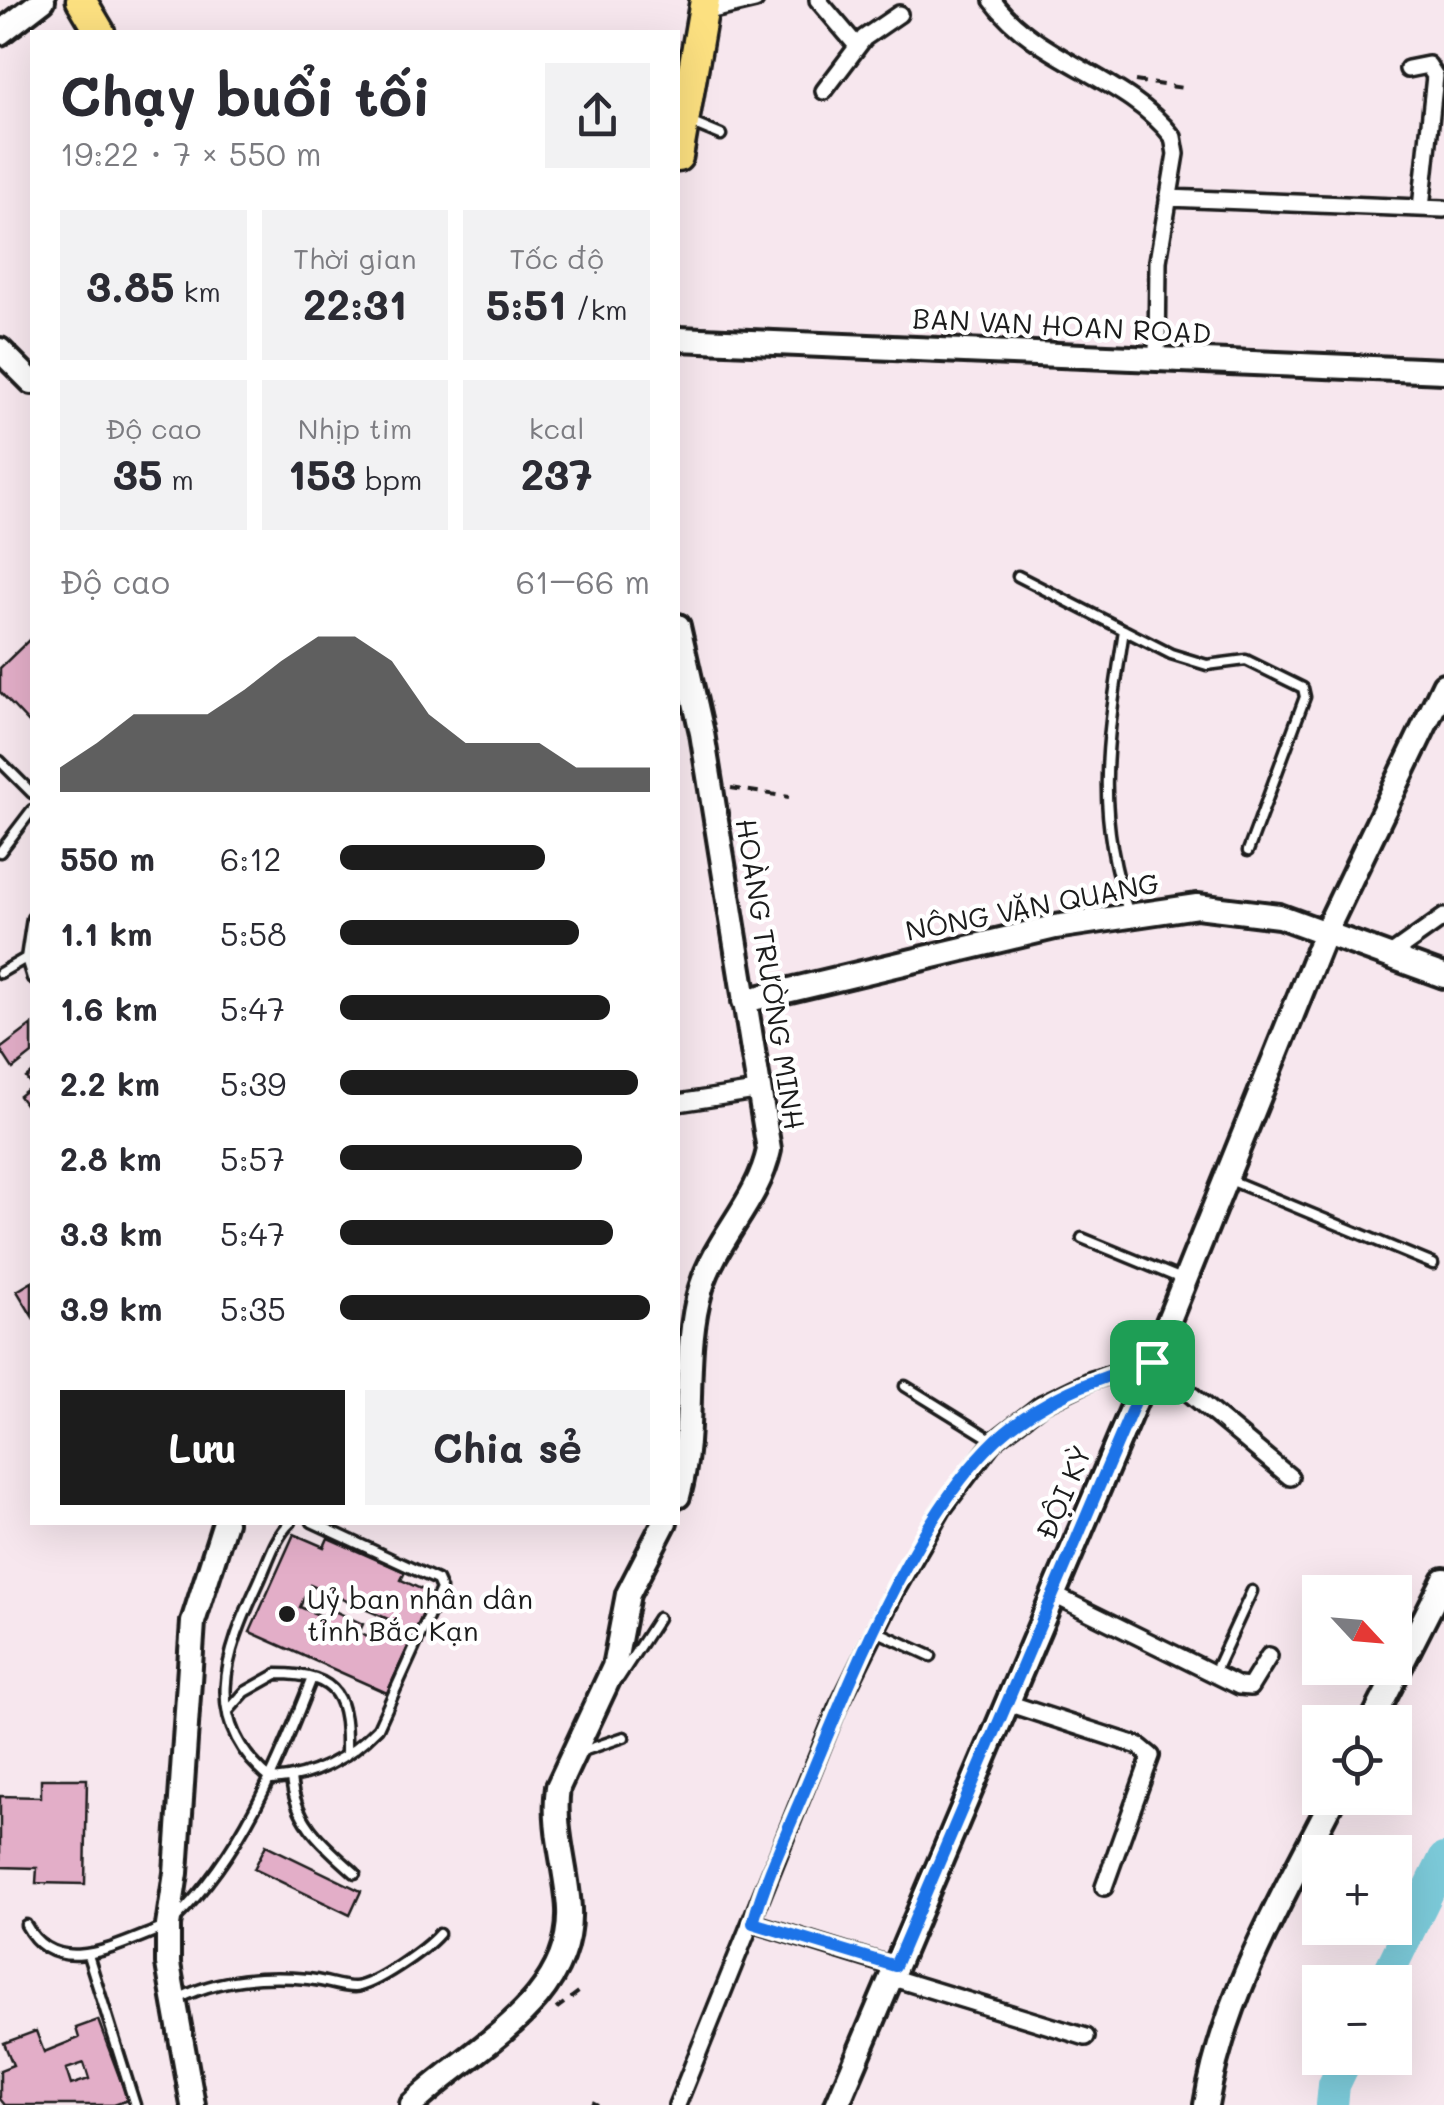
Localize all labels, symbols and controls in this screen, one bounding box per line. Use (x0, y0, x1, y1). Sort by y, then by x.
text: Chạy buổi tối (60, 58, 431, 130)
button: share (545, 63, 650, 168)
text: 19:22 · 7 × 550 m (60, 132, 322, 174)
text: Thời gian (293, 240, 417, 276)
text: Tốc độ (509, 240, 604, 276)
text: 3.85 (86, 258, 175, 313)
text: km (175, 273, 221, 309)
text: 22:31 (303, 276, 407, 331)
text: 5:51 (486, 276, 567, 331)
text: /km (567, 291, 628, 327)
street label: BAN VAN HOAN ROAD (912, 299, 1212, 351)
text: Độ cao (105, 410, 201, 446)
text: Nhịp tim (298, 410, 412, 446)
text: kcal (529, 410, 585, 446)
text: 35 (113, 446, 163, 501)
text: 153 (288, 446, 356, 501)
text: 237 (521, 446, 593, 501)
text: m (163, 461, 194, 497)
text: bpm (356, 461, 422, 497)
text: Độ cao (60, 560, 170, 602)
text: 61–66 m (516, 560, 650, 602)
street label: HOÀNG TRƯỜNG MINH (729, 816, 813, 1132)
text: 550 m (60, 837, 155, 879)
text: 6:12 (220, 837, 281, 879)
street label: NÔNG VĂN QUANG (902, 864, 1162, 948)
text: 1.1 km (60, 912, 152, 954)
text: 5:58 (220, 912, 287, 954)
text: 1.6 km (60, 987, 158, 1029)
text: 5:47 (220, 987, 285, 1029)
text: 2.2 km (60, 1062, 160, 1104)
text: 5:39 (220, 1062, 286, 1104)
text: 2.8 km (60, 1137, 162, 1179)
text: 5:57 (220, 1137, 285, 1179)
text: 3.3 km (60, 1212, 162, 1254)
text: 5:47 (220, 1212, 285, 1254)
text: 3.9 km (60, 1287, 162, 1329)
text: 5:35 (220, 1287, 286, 1329)
pin (1110, 1320, 1195, 1405)
icon: arrive (1125, 1335, 1180, 1390)
button: Lưu (60, 1390, 345, 1505)
button: Chia sẻ (365, 1390, 650, 1505)
street label: ĐỘI KỲ (1027, 1439, 1099, 1545)
north arrow (1302, 1575, 1412, 1685)
map controls (1302, 1575, 1412, 2075)
place label: Uỷ ban nhân dân tỉnh Bắc Kạn (307, 1580, 533, 1648)
marker: Uỷ ban nhân dân tỉnh Bắc Kạn (276, 1603, 298, 1625)
button: locate (1302, 1705, 1412, 1815)
button: + (1302, 1835, 1412, 1945)
button: − (1302, 1965, 1412, 2075)

